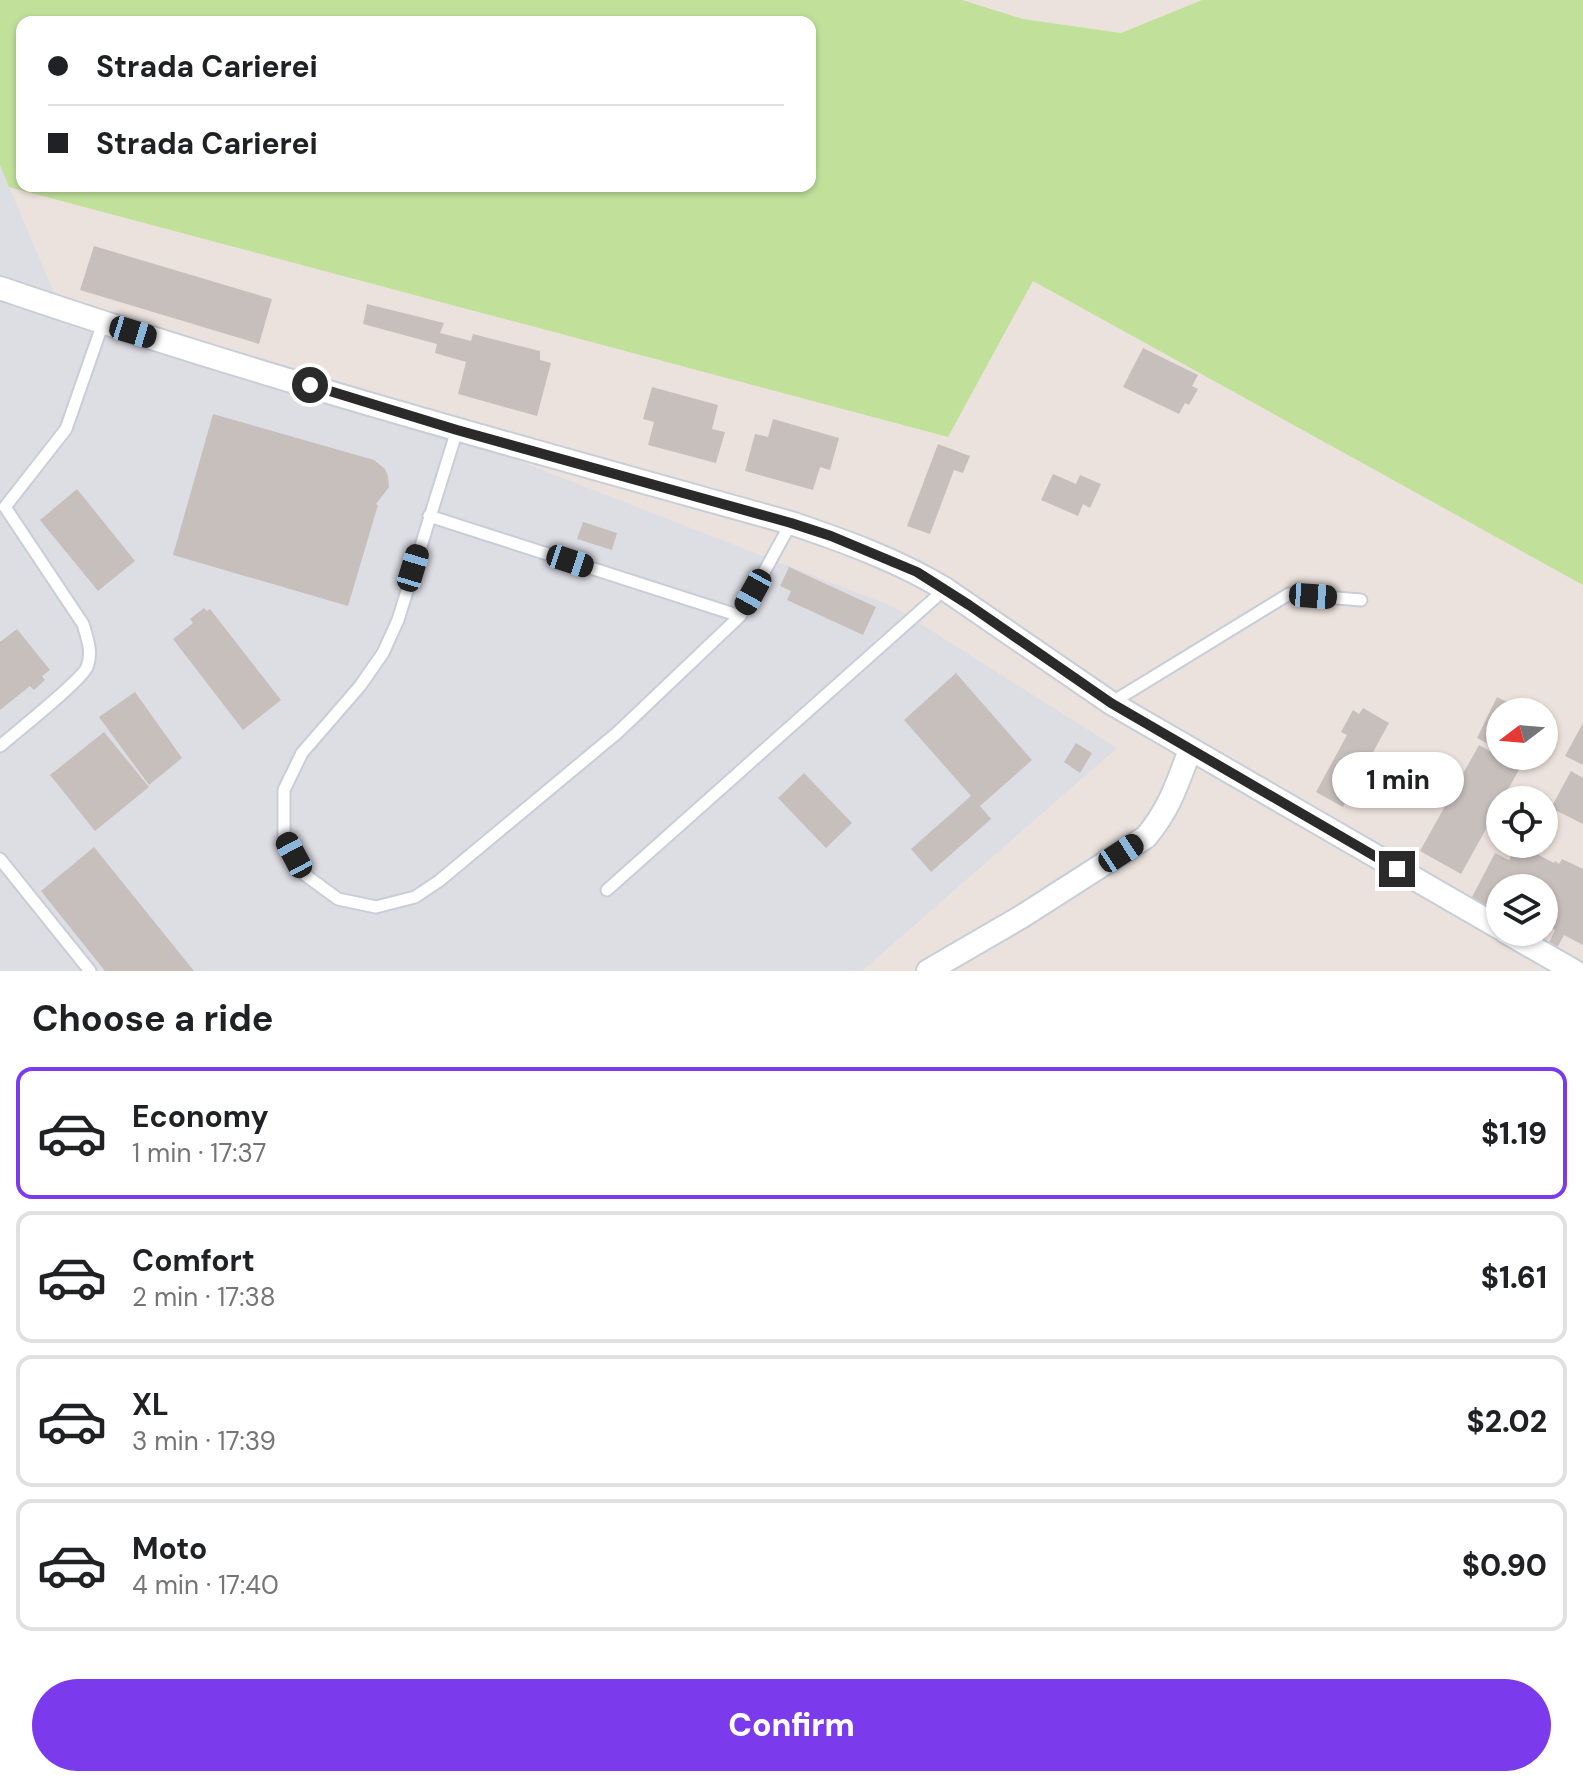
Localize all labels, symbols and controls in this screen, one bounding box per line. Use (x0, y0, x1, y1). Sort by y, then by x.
text: Strada Carierei (96, 47, 318, 86)
text: Strada Carierei (96, 124, 318, 163)
car (107, 314, 159, 350)
route start (292, 367, 328, 403)
car (395, 542, 431, 594)
car (543, 542, 597, 580)
car (731, 565, 775, 619)
car (1288, 582, 1338, 610)
north arrow (1486, 698, 1558, 770)
map controls (1486, 698, 1558, 946)
callout: 1 min (1331, 753, 1463, 809)
text: 1 min (1366, 763, 1430, 797)
button: locate (1486, 786, 1558, 858)
car (272, 828, 316, 882)
car (1094, 830, 1148, 876)
route end (1379, 851, 1415, 887)
button: layers (1486, 874, 1558, 946)
text: Choose a ride (32, 995, 273, 1042)
icon: car (36, 1097, 108, 1169)
text: Economy (132, 1097, 269, 1136)
text: $1.19 (1481, 1114, 1547, 1153)
text: 1 min · 17:37 (132, 1136, 266, 1170)
icon: car (36, 1241, 108, 1313)
text: Comfort (132, 1241, 255, 1280)
text: $1.61 (1481, 1258, 1547, 1297)
text: 2 min · 17:38 (132, 1280, 276, 1314)
icon: car (36, 1385, 108, 1457)
text: XL (132, 1385, 169, 1424)
text: $2.02 (1467, 1402, 1547, 1441)
text: 3 min · 17:39 (132, 1424, 276, 1458)
icon: car (36, 1529, 108, 1601)
text: Moto (132, 1529, 207, 1568)
text: $0.90 (1462, 1546, 1547, 1585)
text: 4 min · 17:40 (132, 1568, 279, 1602)
button: Confirm (32, 1679, 1551, 1771)

